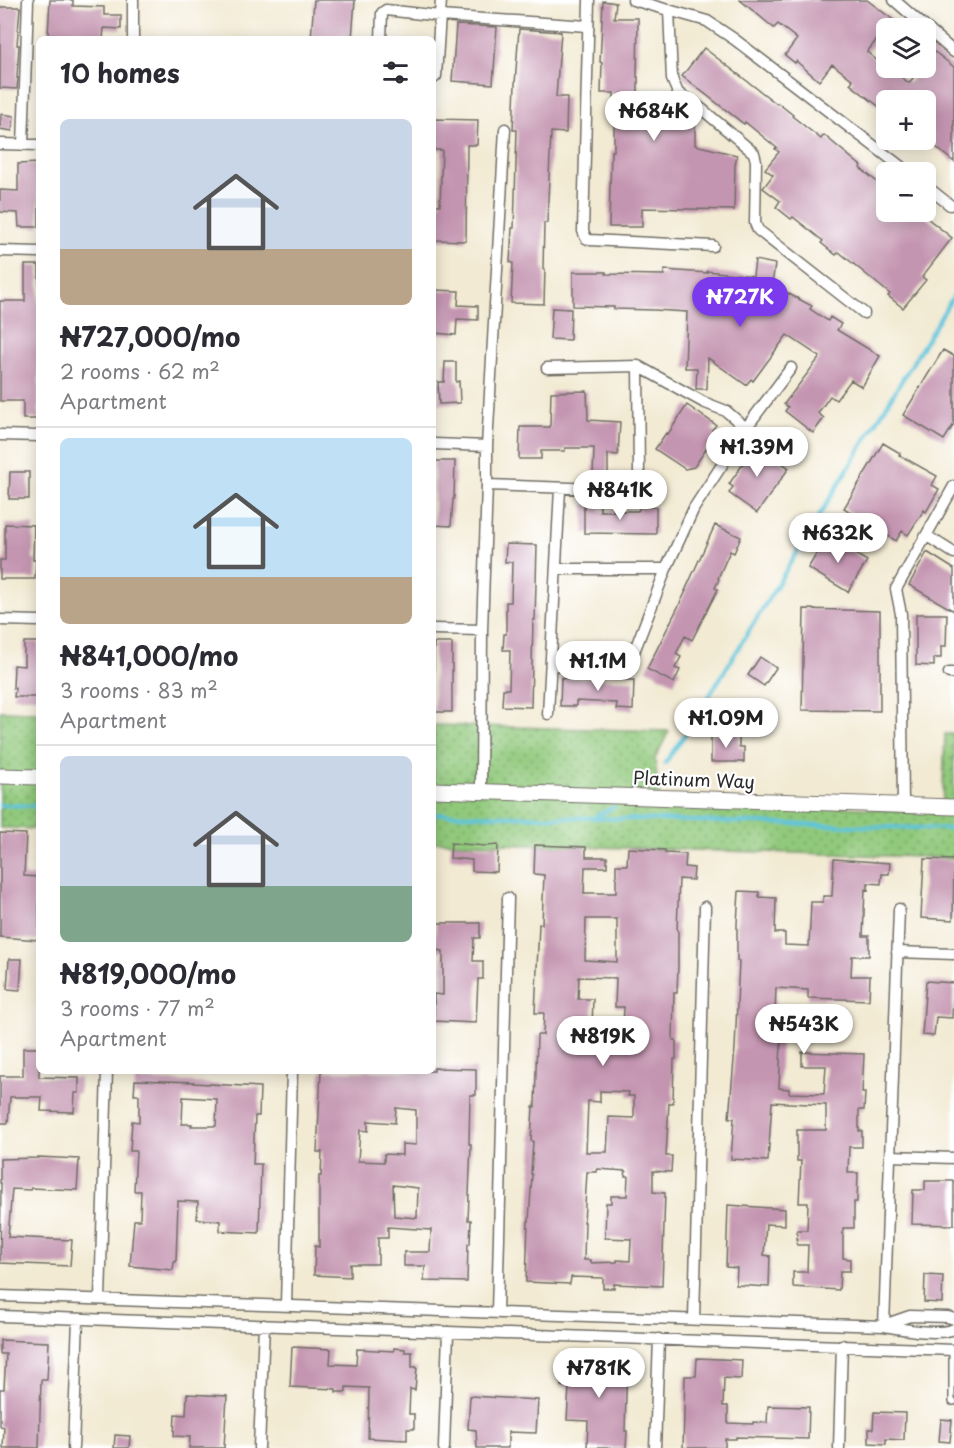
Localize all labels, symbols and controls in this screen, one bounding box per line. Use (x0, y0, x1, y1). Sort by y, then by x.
map controls (876, 18, 936, 222)
button: layers (876, 18, 936, 78)
text: 10 homes (60, 53, 180, 92)
icon: filters (379, 56, 412, 89)
button: + (876, 90, 936, 150)
pin: ₦684K (612, 91, 696, 142)
text: ₦684K (619, 95, 689, 125)
icon: home (182, 158, 290, 266)
button: − (876, 162, 936, 222)
pin: ₦727K (698, 277, 782, 328)
text: ₦727K (706, 281, 774, 311)
text: ₦727,000/mo (60, 317, 240, 356)
text: 2 rooms · 62 m² (60, 356, 220, 386)
text: Apartment (60, 386, 167, 416)
pin: ₦1.39M (708, 427, 806, 478)
text: ₦1.39M (720, 431, 794, 461)
pin: ₦841K (578, 470, 662, 521)
text: ₦841K (587, 474, 653, 504)
icon: home (182, 477, 290, 585)
pin: ₦632K (796, 513, 880, 564)
text: ₦632K (803, 517, 873, 547)
text: ₦841,000/mo (60, 636, 238, 675)
pin: ₦1.1M (556, 641, 640, 692)
text: ₦1.1M (569, 645, 627, 675)
text: 3 rooms · 83 m² (60, 675, 218, 705)
pin: ₦1.09M (677, 698, 775, 749)
text: ₦1.09M (688, 702, 764, 732)
text: Apartment (60, 705, 167, 735)
street label: Platinum Way (633, 763, 755, 795)
icon: home (182, 795, 290, 903)
text: ₦819,000/mo (60, 954, 236, 993)
text: 3 rooms · 77 m² (60, 993, 215, 1023)
pin: ₦543K (762, 1004, 846, 1055)
text: ₦543K (769, 1008, 839, 1038)
pin: ₦819K (561, 1016, 645, 1067)
text: ₦819K (571, 1020, 635, 1050)
text: Apartment (60, 1023, 167, 1053)
pin: ₦781K (557, 1348, 641, 1399)
text: ₦781K (567, 1352, 631, 1382)

